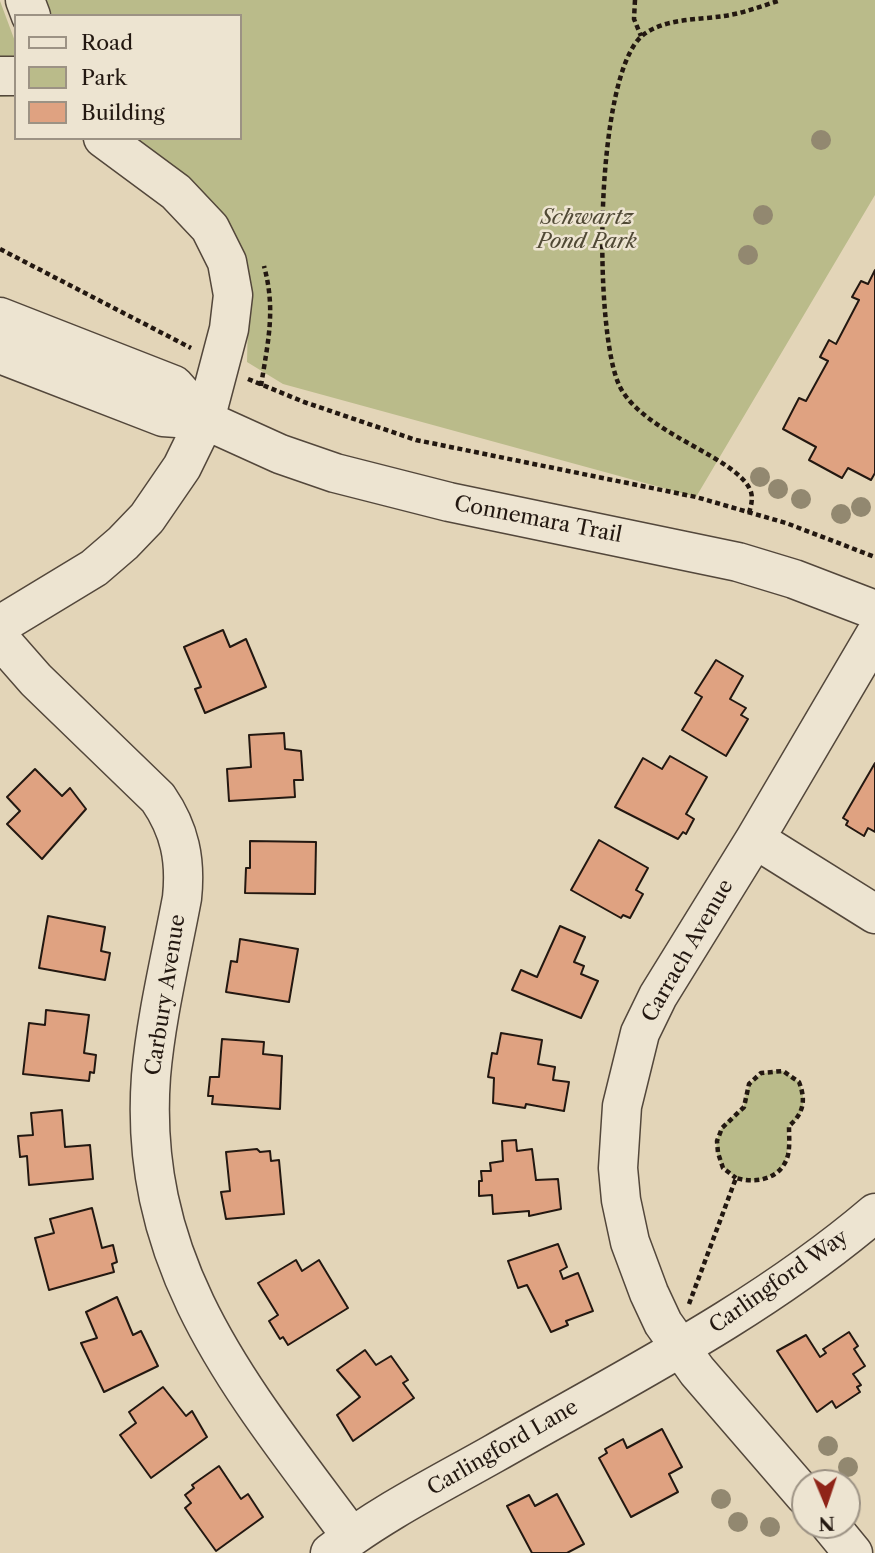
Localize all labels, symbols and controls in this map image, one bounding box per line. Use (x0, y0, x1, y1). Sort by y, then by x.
legend (14, 14, 242, 140)
text: Road (81, 30, 133, 55)
text: Park (81, 65, 127, 90)
text: Building (81, 100, 165, 125)
park label: Schwartz Pond Park (537, 205, 637, 255)
street label: Connemara Trail (452, 491, 624, 549)
street label: Carrach Avenue (637, 875, 739, 1027)
street label: Carbury Avenue (141, 913, 191, 1077)
street label: Carlingford Way (705, 1225, 853, 1339)
street label: Carlingford Lane (423, 1395, 583, 1501)
north arrow (791, 1469, 861, 1539)
text: N (818, 1512, 835, 1535)

